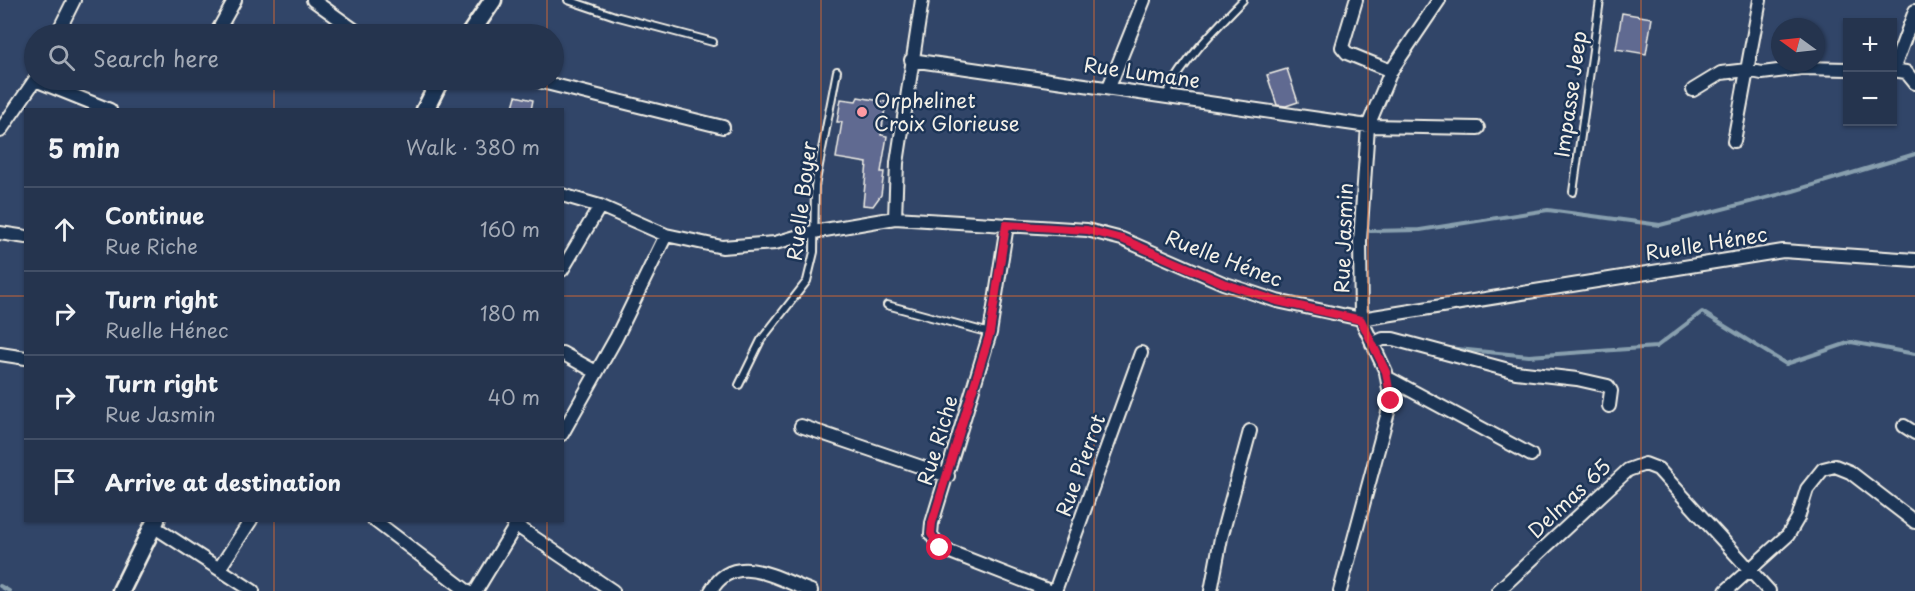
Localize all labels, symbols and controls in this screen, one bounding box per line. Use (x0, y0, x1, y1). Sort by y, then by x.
north arrow (1771, 18, 1825, 72)
map controls (1843, 18, 1897, 126)
button: + (1843, 18, 1897, 72)
search box (24, 24, 564, 90)
street label: Impasse Jeep (1546, 29, 1594, 159)
icon: search (45, 41, 78, 74)
text: Search here (93, 41, 219, 74)
street label: Rue Lumane (1082, 49, 1202, 95)
button: − (1843, 72, 1897, 126)
place label: Orphelinet Croix Glorieuse (874, 85, 1020, 138)
marker: Orphelinet Croix Glorieuse (855, 105, 869, 119)
text: 5 min (48, 128, 120, 167)
text: Walk · 380 m (406, 132, 540, 162)
street label: Ruelle Boyer (779, 139, 823, 263)
street label: Rue Jasmin (1326, 182, 1360, 294)
text: Continue (105, 198, 204, 231)
icon: ahead (48, 213, 81, 246)
text: 160 m (480, 214, 540, 244)
street label: Ruelle Hénec (1643, 219, 1769, 267)
street label: Ruelle Hénec (1161, 222, 1287, 294)
text: Rue Riche (105, 231, 198, 261)
text: Turn right (105, 282, 218, 315)
icon: right (48, 297, 81, 330)
text: 180 m (480, 298, 540, 328)
text: Ruelle Hénec (105, 315, 229, 345)
text: Turn right (105, 366, 218, 399)
icon: right (48, 381, 81, 414)
text: 40 m (488, 382, 540, 412)
route end (1377, 387, 1403, 413)
street label: Rue Riche (909, 391, 965, 489)
text: Rue Jasmin (105, 399, 216, 429)
street label: Rue Pierrot (1048, 410, 1112, 520)
street label: Delmas 65 (1521, 451, 1617, 545)
icon: arrive (48, 465, 81, 498)
text: Arrive at destination (105, 465, 341, 498)
route start (926, 534, 952, 560)

